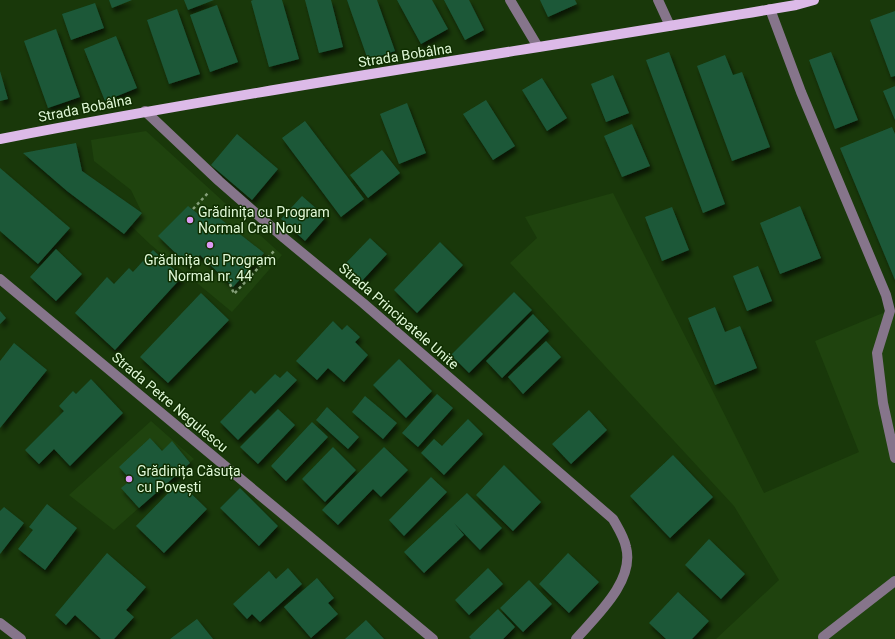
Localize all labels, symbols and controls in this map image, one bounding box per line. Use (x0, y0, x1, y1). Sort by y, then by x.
street label: Strada Bobâlna (357, 40, 453, 70)
street label: Strada Bobâlna (37, 91, 133, 125)
place label: Grădinița cu Program Normal Crai Nou (198, 204, 330, 236)
marker: Grădinița cu Program Normal Crai Nou (185, 215, 195, 225)
marker: Grădinița cu Program Normal nr. 44 (205, 240, 215, 250)
place label: Grădinița cu Program Normal nr. 44 (144, 252, 276, 284)
street label: Strada Principatele Unite (336, 260, 462, 372)
street label: Strada Petre Negulescu (109, 349, 231, 455)
place label: Grădinița Căsuța cu Povești (137, 463, 241, 496)
marker: Grădinița Căsuța cu Povești (124, 474, 134, 484)

